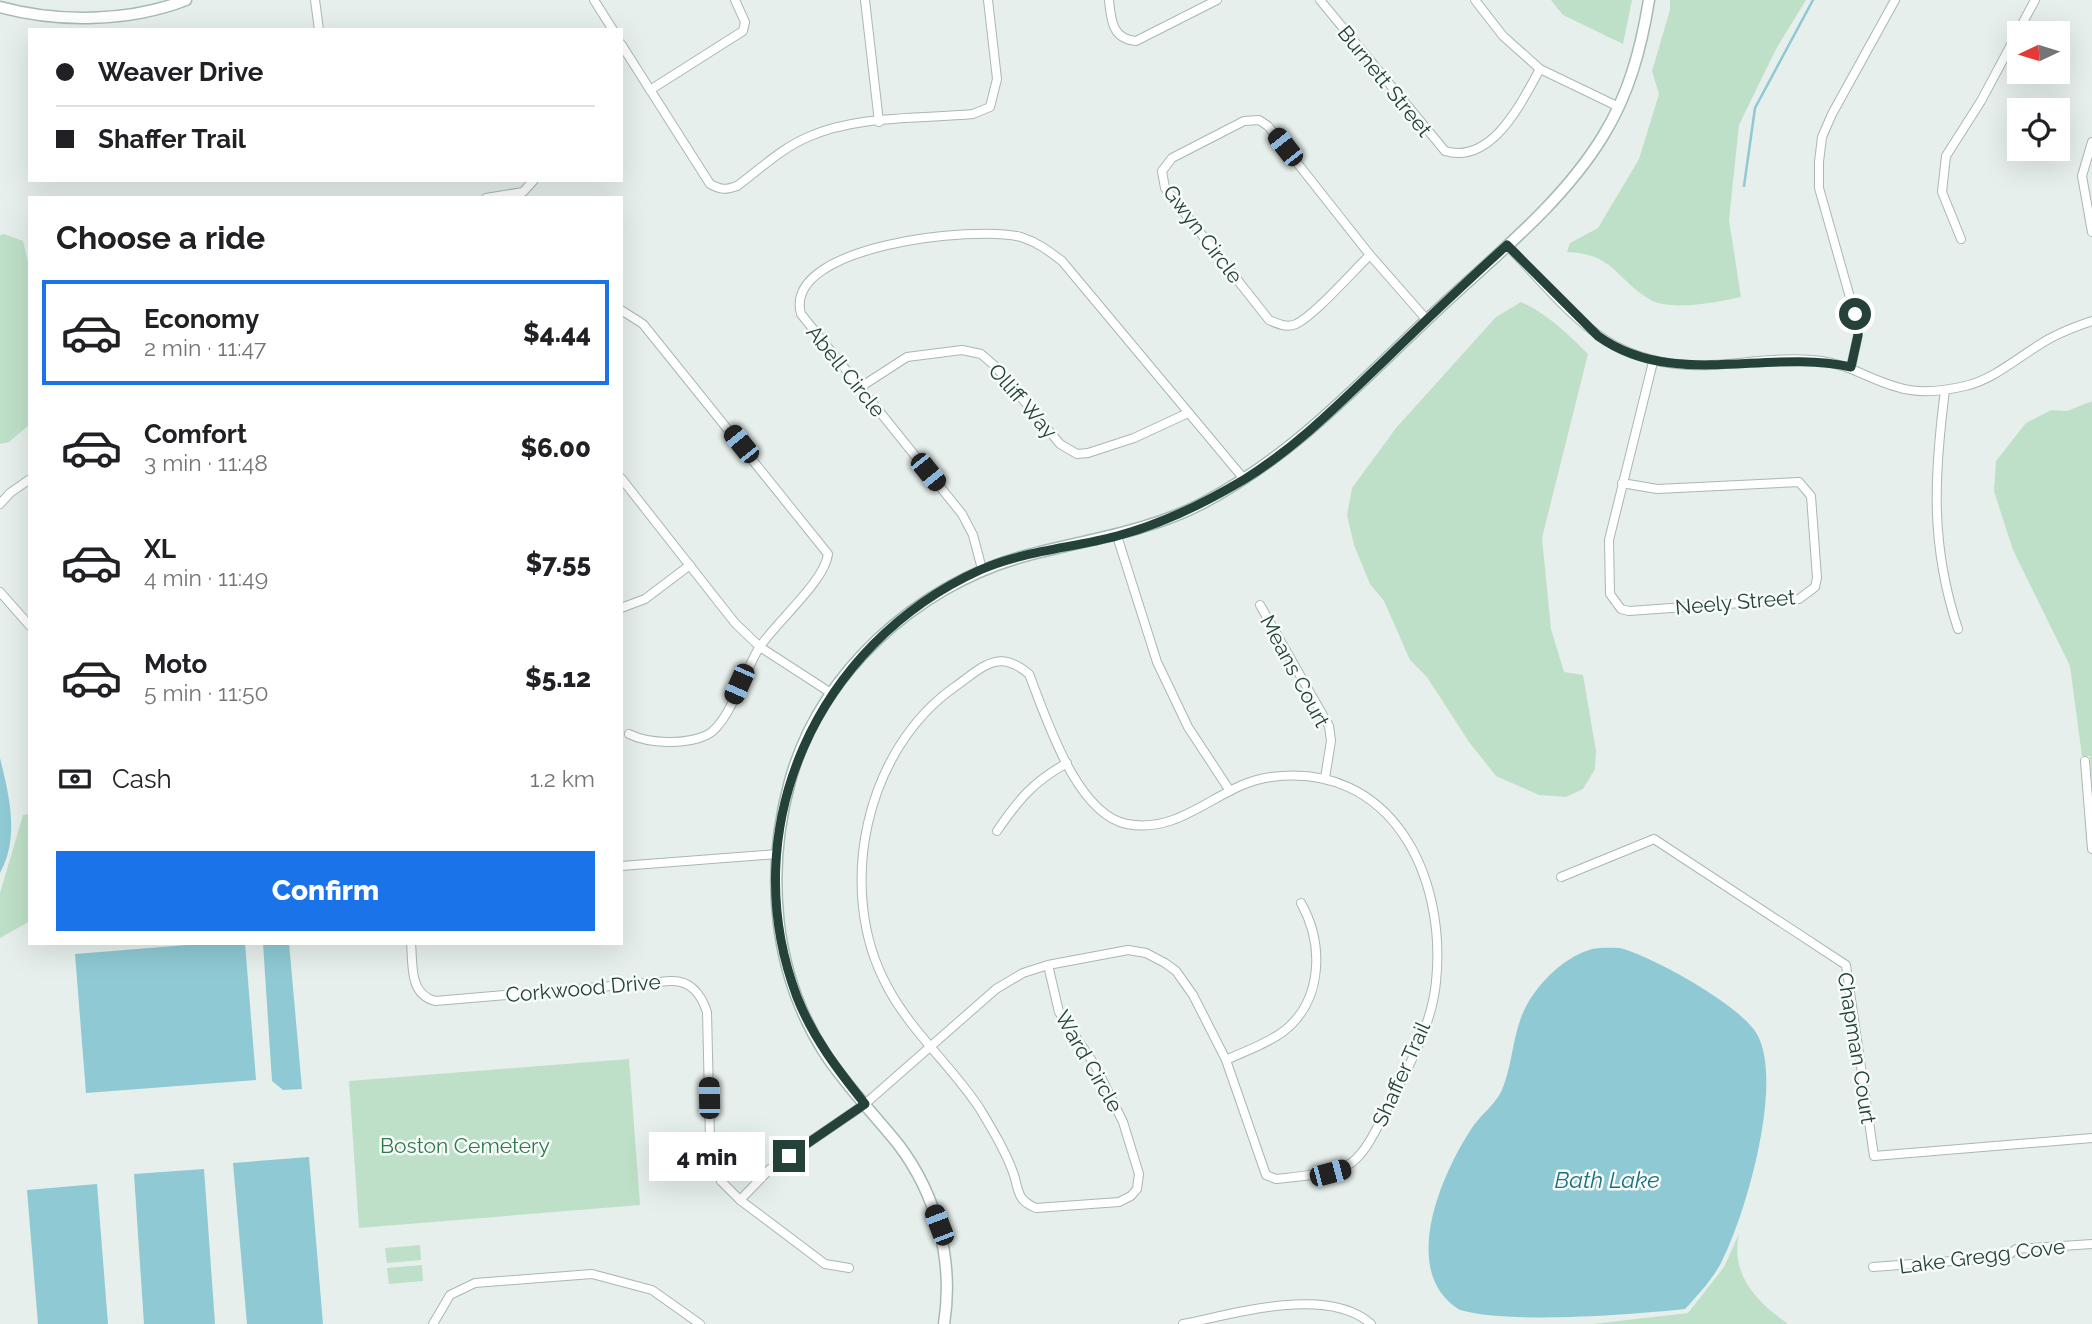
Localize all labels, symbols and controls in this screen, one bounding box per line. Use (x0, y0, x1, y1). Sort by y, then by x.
street label: Burnett Street (1333, 20, 1437, 142)
north arrow (2007, 21, 2070, 84)
map controls (2007, 21, 2070, 161)
text: Weaver Drive (98, 57, 263, 87)
button: locate (2007, 98, 2070, 161)
text: Shaffer Trail (98, 124, 246, 154)
car (1264, 124, 1307, 170)
street label: Gwyn Circle (1158, 180, 1248, 288)
text: Choose a ride (56, 219, 265, 256)
route start (1839, 298, 1871, 330)
icon: car (60, 301, 123, 364)
text: Economy (144, 304, 259, 334)
text: $4.44 (523, 318, 591, 348)
street label: Abell Circle (801, 320, 891, 422)
text: 2 min · 11:47 (144, 334, 266, 361)
street label: Olliff Way (984, 358, 1062, 444)
icon: car (60, 416, 123, 479)
text: Comfort (144, 419, 247, 449)
car (720, 421, 763, 467)
text: $6.00 (520, 433, 591, 463)
text: 3 min · 11:48 (144, 449, 268, 476)
car (907, 449, 950, 495)
icon: car (60, 531, 123, 594)
text: XL (144, 534, 176, 564)
text: $7.55 (525, 548, 591, 578)
text: 4 min · 11:49 (144, 564, 268, 591)
street label: Neely Street (1674, 584, 1796, 620)
street label: Means Court (1255, 611, 1335, 731)
icon: car (60, 646, 123, 709)
text: Moto (144, 649, 207, 679)
car (721, 661, 758, 707)
text: $5.12 (525, 663, 591, 693)
text: 5 min · 11:50 (144, 679, 269, 706)
icon: cash (56, 760, 94, 798)
text: Cash (112, 764, 172, 794)
text: 1.2 km (530, 765, 595, 792)
button: Confirm (56, 851, 595, 931)
street label: Corkwood Drive (504, 969, 662, 1007)
street label: Chapman Court (1833, 970, 1881, 1126)
street label: Ward Circle (1050, 1006, 1128, 1116)
street label: Shaffer Trail (1367, 1017, 1435, 1130)
car (699, 1077, 720, 1119)
callout: 4 min (649, 1132, 764, 1180)
park label: Boston Cemetery (380, 1133, 550, 1158)
route end (773, 1140, 805, 1172)
text: 4 min (677, 1143, 737, 1170)
car (1307, 1157, 1354, 1189)
water label: Bath Lake (1555, 1166, 1659, 1193)
car (922, 1202, 957, 1248)
street label: Lake Gregg Cove (1897, 1233, 2067, 1279)

